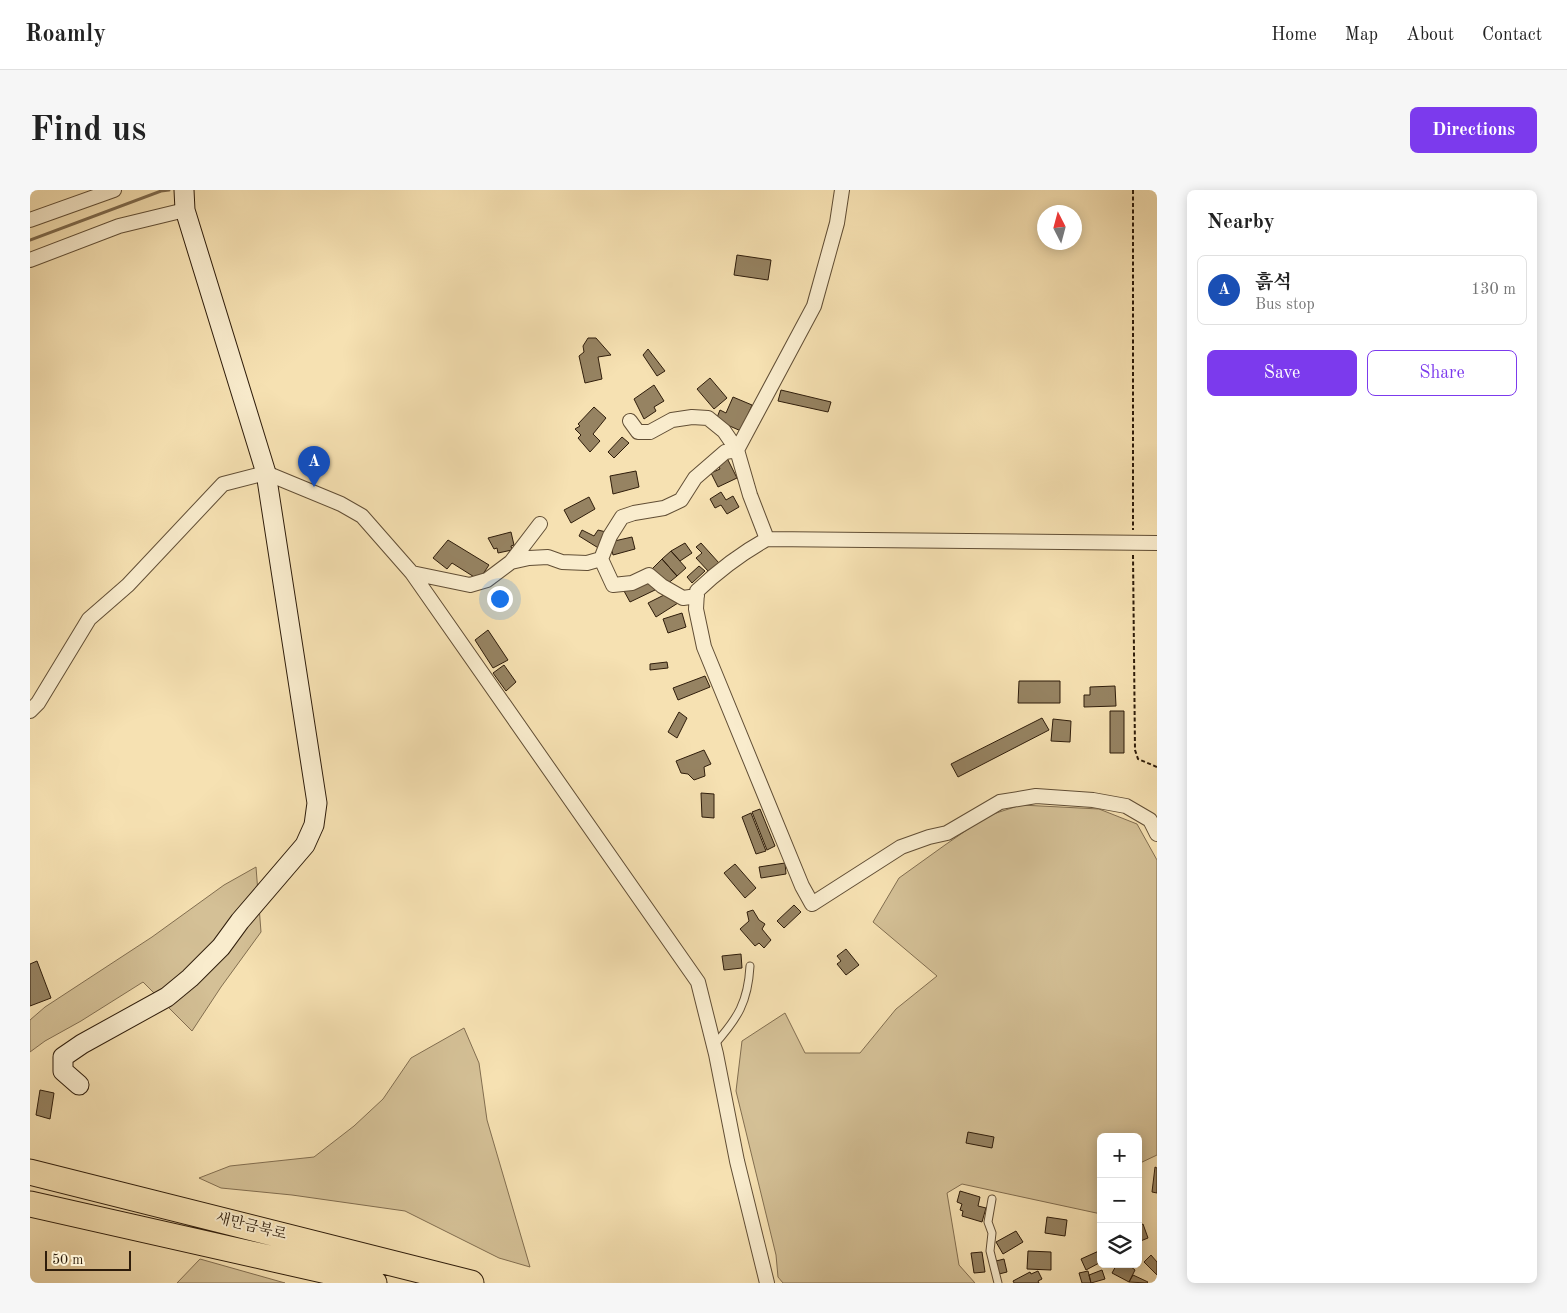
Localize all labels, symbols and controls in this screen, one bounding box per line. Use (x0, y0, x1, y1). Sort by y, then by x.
text: Roamly (25, 23, 106, 47)
text: Home (1271, 26, 1317, 44)
text: Map (1345, 26, 1378, 44)
text: About (1406, 26, 1454, 44)
text: Contact (1482, 26, 1542, 44)
button: Directions (1410, 107, 1537, 153)
text: Find us (30, 113, 146, 148)
north arrow (1037, 205, 1082, 250)
text: Nearby (1207, 212, 1275, 233)
text: 흙석 (1255, 274, 1292, 293)
text: A (1218, 282, 1230, 298)
text: 130 m (1471, 282, 1516, 298)
text: Bus stop (1255, 297, 1315, 313)
button: Save (1207, 350, 1357, 396)
button: Share (1367, 350, 1517, 396)
pin: A (298, 446, 330, 487)
your location (487, 586, 513, 612)
map controls (1097, 1133, 1142, 1268)
button: + (1097, 1133, 1142, 1178)
button: − (1097, 1178, 1142, 1223)
street label: 새만금북로 (214, 1208, 289, 1243)
button: layers (1097, 1223, 1142, 1268)
scale bar (45, 1248, 131, 1271)
text: 50 m (52, 1253, 83, 1267)

